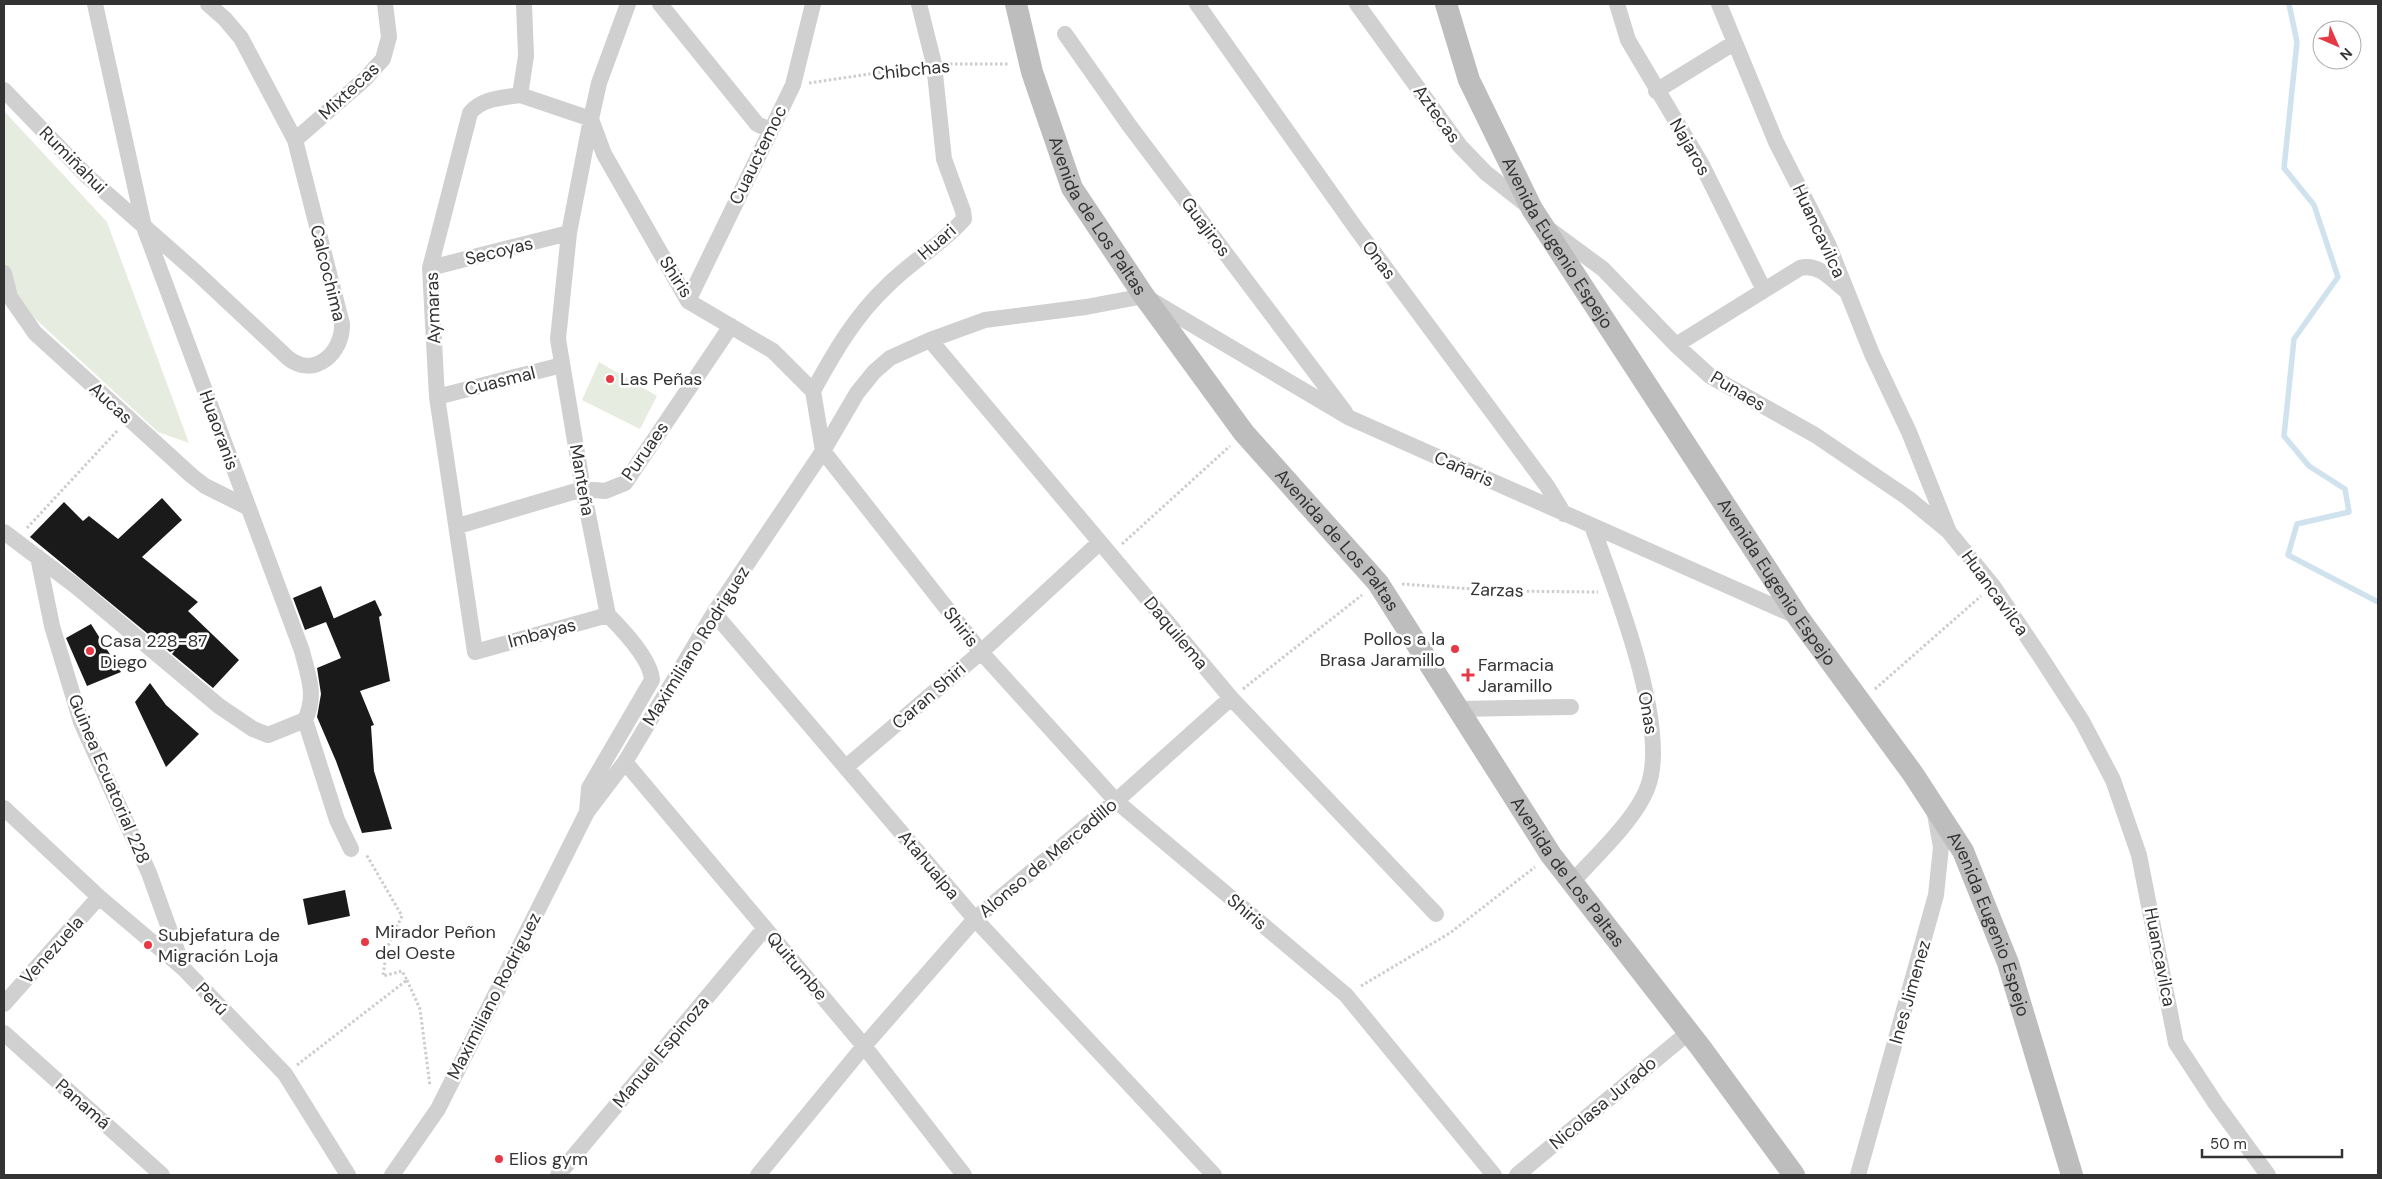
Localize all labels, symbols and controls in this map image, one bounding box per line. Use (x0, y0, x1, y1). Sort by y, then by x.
north arrow (2312, 20, 2362, 70)
text: N (2336, 44, 2356, 64)
street label: Chibchas (871, 54, 951, 86)
street label: Mixtecas (314, 57, 384, 125)
street label: Aztecas (1408, 80, 1466, 148)
street label: Cuauctemoc (724, 101, 792, 209)
street label: Najaros (1664, 114, 1716, 180)
street label: Rumiñahui (34, 121, 112, 199)
street label: Avenida de Los Paltas (1043, 133, 1152, 300)
street label: Avenida Eugenio Espejo (1496, 153, 1619, 333)
street label: Huancavilca (1787, 180, 1851, 282)
street label: Guajiros (1176, 192, 1236, 262)
street label: Huari (913, 219, 961, 265)
street label: Calcochima (304, 222, 352, 324)
street label: Secoyas (463, 231, 535, 271)
street label: Onas (1356, 236, 1402, 284)
street label: Shiris (654, 252, 698, 302)
street label: Aymaras (420, 272, 446, 344)
street label: Cuasmal (462, 361, 538, 401)
street label: Punaes (1706, 365, 1770, 417)
place label: Las Peñas (620, 367, 702, 391)
marker: Las Peñas (604, 373, 616, 385)
street label: Aucas (84, 377, 138, 429)
street label: Huaoranis (193, 387, 245, 473)
street label: Puruaes (616, 417, 674, 485)
street label: Manteña (564, 442, 600, 518)
street label: Cañaris (1430, 445, 1498, 493)
street label: Avenida de Los Paltas (1270, 464, 1405, 616)
street label: Avenida Eugenio Espejo (1712, 493, 1842, 671)
street label: Huancavilca (1956, 545, 2034, 641)
street label: Maximiliano Rodriguez (637, 561, 755, 731)
street label: Zarzas (1470, 577, 1524, 603)
street label: Daquilema (1138, 592, 1214, 674)
street label: Shiris (938, 602, 984, 652)
street label: Imbayas (505, 612, 579, 654)
place label: Pollos a la Brasa Jaramillo (1320, 627, 1445, 672)
place label: Casa 228-87 Diego (100, 629, 208, 674)
marker: Pollos a la Brasa Jaramillo (1449, 643, 1461, 655)
marker: Casa 228-87 Diego (84, 645, 96, 657)
place label: Farmacia Jaramillo (1478, 653, 1554, 698)
street label: Caran Shiri (887, 657, 971, 735)
marker: Farmacia Jaramillo (1462, 669, 1474, 681)
street label: Guinea Ecuatorial 228 (62, 690, 156, 868)
street label: Onas (1632, 690, 1664, 736)
street label: Avenida de Los Paltas (1505, 792, 1630, 952)
street label: Alonso de Mercadillo (974, 793, 1122, 923)
street label: Atahualpa (893, 825, 965, 905)
street label: Avenida Eugenio Espejo (1941, 827, 2036, 1020)
street label: Shiris (1222, 888, 1272, 936)
street label: Huancavilca (2139, 905, 2181, 1009)
street label: Maximiliano Rodriguez (441, 908, 547, 1084)
street label: Venezuela (15, 911, 89, 989)
place label: Mirador Peñon del Oeste (375, 920, 496, 965)
place label: Subjefatura de Migración Loja (158, 923, 280, 968)
street label: Quitumbe (761, 926, 833, 1006)
marker: Mirador Peñon del Oeste (359, 936, 371, 948)
street label: Ines Jimenez (1884, 937, 1936, 1047)
marker: Subjefatura de Migración Loja (142, 939, 154, 951)
street label: Perú (190, 977, 234, 1021)
street label: Manuel Espinoza (607, 991, 715, 1113)
street label: Nicolasa Jurado (1544, 1051, 1662, 1155)
street label: Panamá (50, 1073, 116, 1135)
scale bar (2202, 1126, 2342, 1158)
text: 50 m (2210, 1134, 2247, 1154)
place label: Elios gym (509, 1147, 588, 1171)
marker: Elios gym (493, 1153, 505, 1165)

